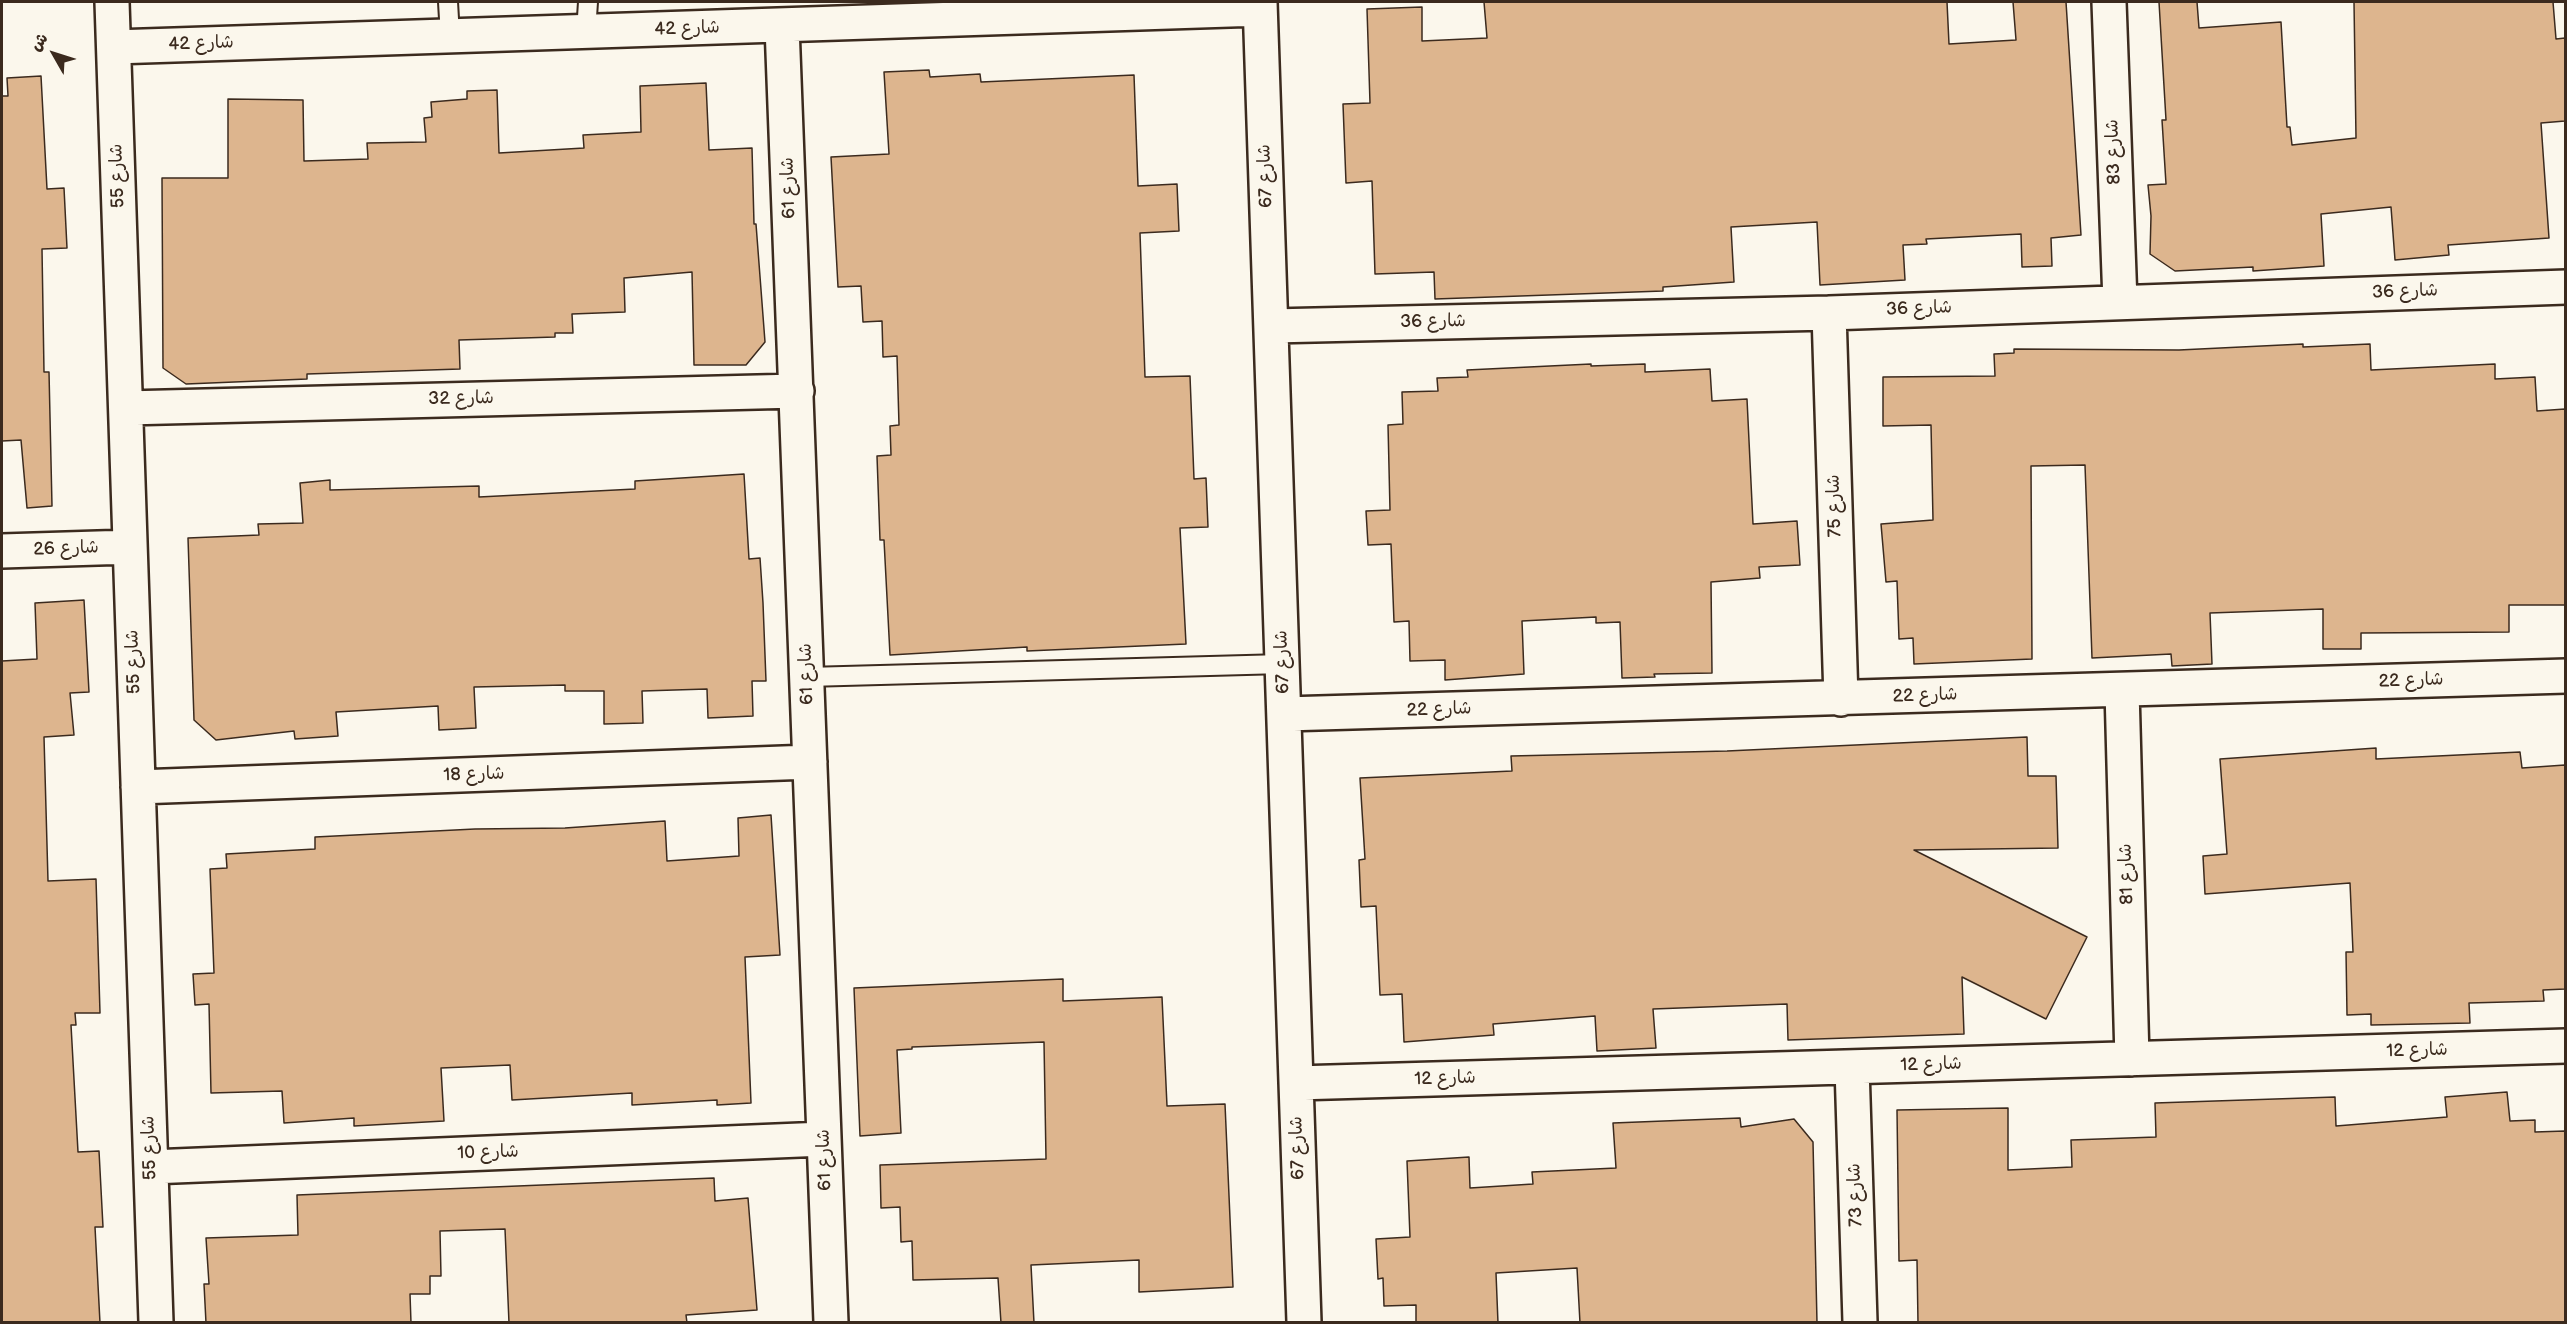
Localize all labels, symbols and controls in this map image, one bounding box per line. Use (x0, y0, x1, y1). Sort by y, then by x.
street label: شارع 42 (654, 17, 720, 41)
north arrow (24, 24, 84, 84)
text: ش (27, 30, 53, 55)
street label: شارع 42 (168, 32, 234, 56)
street label: شارع 83 (2102, 119, 2126, 185)
street label: شارع 55 (106, 143, 130, 209)
street label: شارع 67 (1254, 144, 1278, 208)
street label: شارع 61 (777, 157, 801, 219)
street label: شارع 36 (2372, 280, 2438, 304)
street label: شارع 36 (1886, 297, 1952, 321)
street label: شارع 36 (1400, 311, 1466, 333)
street label: شارع 32 (428, 388, 494, 410)
street label: شارع 75 (1823, 474, 1847, 538)
street label: شارع 26 (33, 537, 99, 561)
street label: شارع 55 (122, 629, 146, 695)
street label: شارع 67 (1271, 630, 1295, 694)
street label: شارع 61 (795, 643, 819, 705)
street label: شارع 22 (2378, 669, 2444, 693)
street label: شارع 22 (1892, 684, 1958, 708)
street label: شارع 22 (1406, 698, 1472, 722)
street label: شارع 18 (443, 763, 505, 787)
street label: شارع 81 (2115, 843, 2139, 905)
street label: شارع 12 (2386, 1039, 2448, 1063)
street label: شارع 12 (1900, 1053, 1962, 1077)
street label: شارع 12 (1414, 1067, 1476, 1091)
street label: شارع 55 (138, 1115, 162, 1181)
street label: شارع 67 (1286, 1116, 1310, 1180)
street label: شارع 61 (813, 1129, 837, 1191)
street label: شارع 10 (457, 1141, 519, 1165)
street label: شارع 73 (1844, 1163, 1868, 1227)

